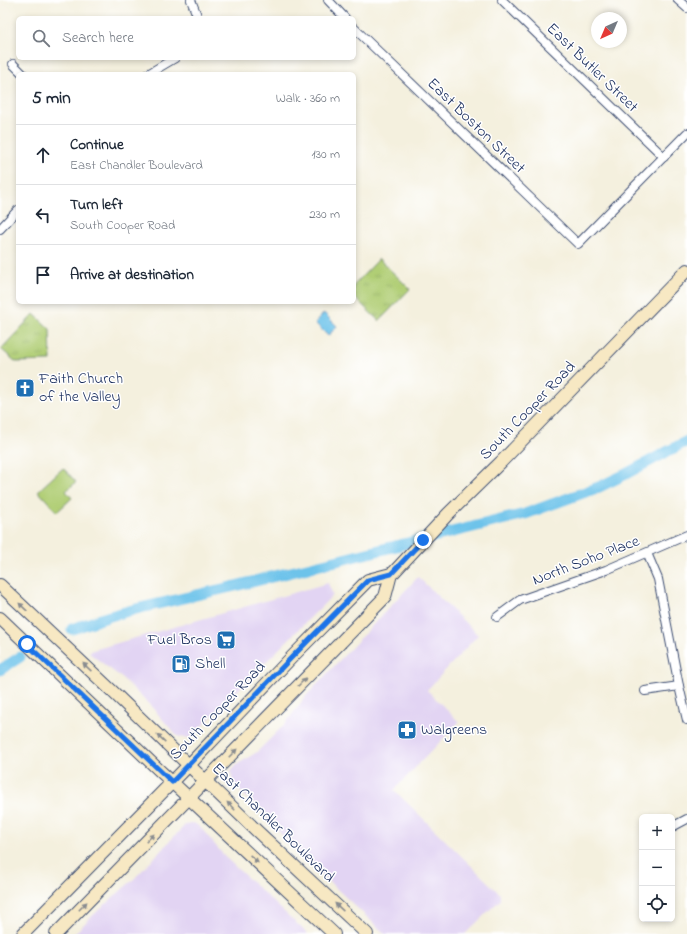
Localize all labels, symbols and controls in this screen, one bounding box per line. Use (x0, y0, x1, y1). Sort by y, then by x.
north arrow (591, 12, 627, 48)
search box (16, 16, 356, 60)
street label: East Butler Street (540, 18, 644, 119)
icon: search (30, 27, 52, 49)
text: Search here (62, 27, 134, 49)
street label: East Boston Street (421, 73, 531, 180)
text: 5 min (32, 86, 71, 111)
text: Walk · 360 m (276, 89, 340, 108)
text: Continue (70, 134, 124, 156)
icon: ahead (32, 144, 54, 166)
text: 130 m (312, 145, 340, 164)
text: East Chandler Boulevard (70, 156, 203, 175)
text: Turn left (70, 194, 123, 216)
icon: left (32, 204, 54, 226)
text: 230 m (309, 205, 340, 224)
text: South Cooper Road (70, 216, 175, 235)
icon: arrive (32, 264, 54, 286)
text: Arrive at destination (70, 264, 194, 286)
street label: South Cooper Road (474, 356, 582, 466)
place label: Faith Church of the Valley (38, 367, 123, 409)
church icon: Faith Church of the Valley (14, 377, 36, 399)
street label: North Soho Place (529, 529, 644, 592)
route end (414, 531, 432, 549)
one-way arrow (18, 603, 28, 612)
place label: Fuel Bros (147, 628, 212, 652)
supermarket icon: Fuel Bros (215, 629, 237, 651)
route start (18, 635, 36, 653)
place label: Shell (195, 652, 226, 676)
fuel station icon: Shell (170, 653, 192, 675)
street label: South Cooper Road (164, 656, 272, 766)
one-way arrow (82, 662, 92, 672)
one-way arrow (297, 677, 307, 687)
place label: Walgreens (421, 718, 487, 742)
pharmacy icon: Walgreens (396, 719, 418, 741)
one-way arrow (156, 733, 166, 743)
one-way arrow (228, 748, 237, 758)
street label: East Chandler Boulevard (206, 758, 340, 888)
one-way arrow (226, 801, 236, 811)
map controls (639, 814, 675, 922)
button: + (639, 814, 675, 850)
one-way arrow (145, 833, 155, 843)
button: − (639, 850, 675, 886)
one-way arrow (249, 854, 259, 864)
button: locate (639, 886, 675, 922)
one-way arrow (79, 901, 88, 911)
one-way arrow (334, 903, 344, 912)

